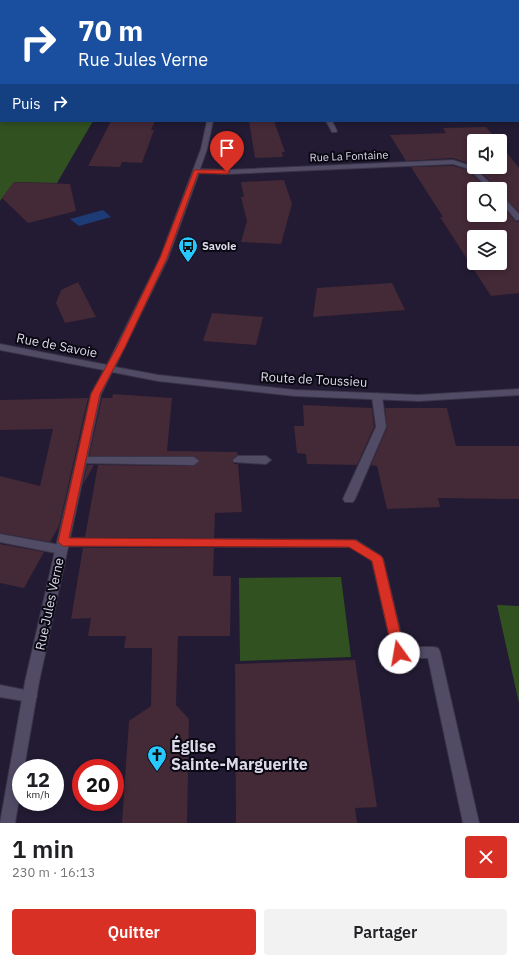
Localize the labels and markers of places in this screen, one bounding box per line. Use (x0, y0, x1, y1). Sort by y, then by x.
pin (210, 131, 244, 172)
bus stop icon: Savoie (177, 235, 199, 263)
place label: Savoie (202, 239, 236, 253)
place label: Église Sainte-Marguerite (171, 735, 308, 774)
church icon: Église Sainte-Marguerite (146, 744, 168, 772)

